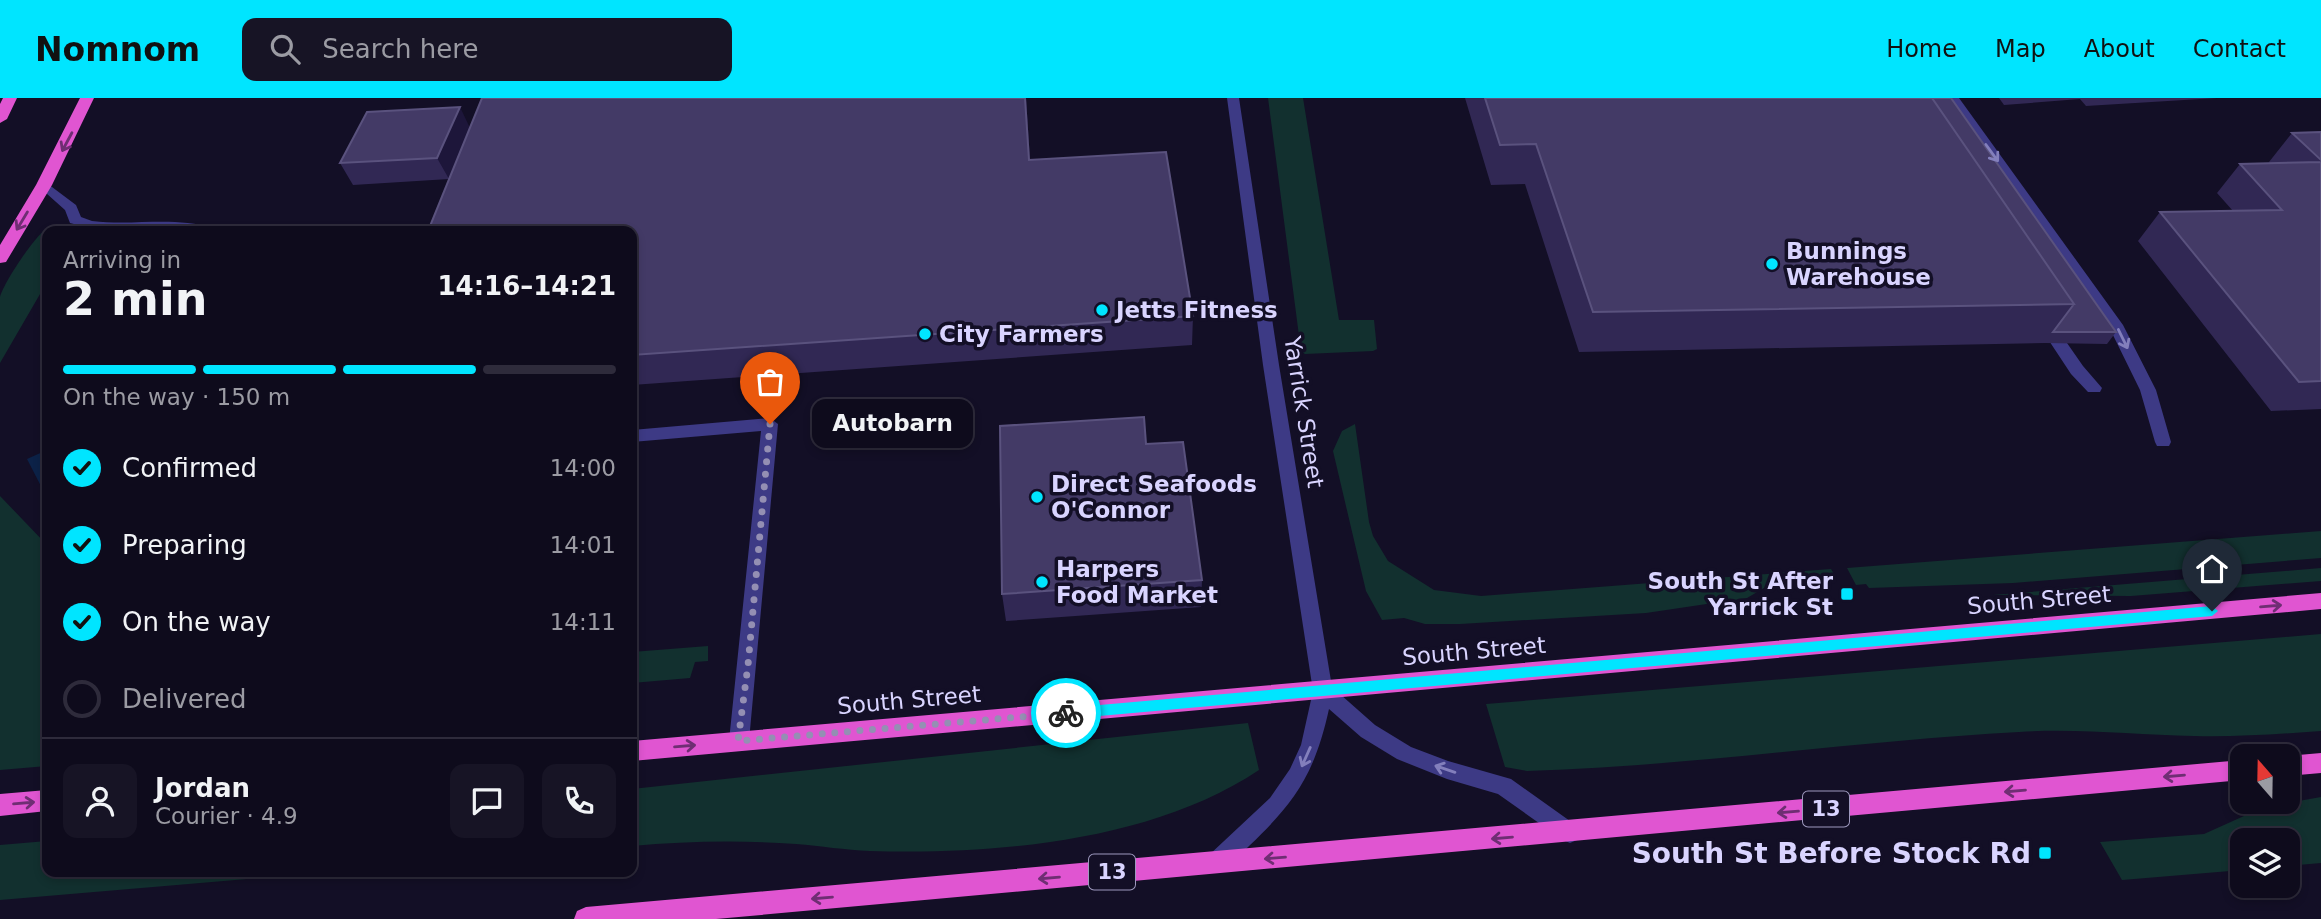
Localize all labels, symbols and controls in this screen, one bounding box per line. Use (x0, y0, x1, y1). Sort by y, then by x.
search box (242, 18, 732, 81)
text: Nomnom (35, 30, 200, 69)
icon: search (266, 30, 304, 68)
text: Search here (322, 34, 478, 64)
text: Home (1886, 35, 1957, 63)
text: Map (1995, 35, 2046, 63)
text: About (2084, 35, 2155, 63)
text: Contact (2193, 35, 2286, 63)
one-way arrow (59, 131, 73, 152)
one-way arrow (1985, 143, 1999, 162)
one-way arrow (15, 211, 29, 231)
place label: Bunnings Warehouse (1786, 238, 1931, 290)
text: Arriving in (63, 247, 181, 273)
marker: Bunnings Warehouse (1764, 256, 1780, 272)
text: 14:16–14:21 (437, 271, 616, 301)
text: 2 min (63, 272, 207, 326)
place label: Jetts Fitness (1114, 297, 1278, 323)
marker: Jetts Fitness (1094, 302, 1110, 318)
place label: City Farmers (939, 321, 1104, 347)
marker: City Farmers (917, 326, 933, 342)
one-way arrow (2117, 328, 2131, 349)
street label: Yarrick Street (1279, 333, 1329, 490)
pin (740, 352, 800, 424)
icon: bag (751, 363, 789, 401)
text: On the way · 150 m (63, 384, 290, 410)
callout: Autobarn (812, 400, 973, 448)
text: Autobarn (832, 410, 953, 436)
icon: check (63, 449, 101, 487)
text: Confirmed (122, 453, 257, 483)
text: 14:00 (550, 455, 616, 481)
place label: Direct Seafoods O'Connor (1051, 471, 1257, 523)
marker: Direct Seafoods O'Connor (1029, 489, 1045, 505)
icon: check (63, 526, 101, 564)
text: Preparing (122, 530, 247, 560)
text: 14:01 (550, 532, 616, 558)
pin (2182, 539, 2242, 611)
icon: home (2193, 550, 2231, 588)
place label: Harpers Food Market (1056, 556, 1218, 608)
place label: South St After Yarrick St (1648, 568, 1834, 620)
marker: Harpers Food Market (1034, 574, 1050, 590)
street label: South Street (1966, 581, 2112, 619)
marker: South St After Yarrick St (1839, 586, 1855, 602)
one-way arrow (2259, 599, 2282, 612)
icon: check (63, 603, 101, 641)
text: On the way (122, 607, 271, 637)
text: 14:11 (550, 609, 616, 635)
street label: South Street (1401, 632, 1547, 670)
courier (1031, 678, 1101, 748)
street label: South Street (836, 681, 982, 719)
text: Delivered (122, 684, 246, 714)
icon: bike (1047, 694, 1085, 732)
one-way arrow (673, 739, 696, 752)
north arrow (2230, 744, 2300, 814)
map controls (2230, 744, 2300, 898)
one-way arrow (1299, 746, 1312, 767)
one-way arrow (1435, 762, 1457, 774)
button: person (63, 764, 137, 838)
button: chat (450, 764, 524, 838)
button: phone (542, 764, 616, 838)
one-way arrow (2163, 770, 2186, 783)
text: Jordan (155, 773, 250, 803)
one-way arrow (2004, 785, 2026, 798)
road number: 13 (1803, 792, 1849, 826)
one-way arrow (12, 796, 34, 809)
text: Courier · 4.9 (155, 803, 298, 829)
one-way arrow (1777, 806, 1800, 819)
button: layers (2230, 828, 2300, 898)
one-way arrow (1491, 832, 1514, 845)
place label: South St Before Stock Rd (1632, 837, 2031, 870)
marker: South St Before Stock Rd (2037, 845, 2053, 861)
one-way arrow (1264, 852, 1287, 865)
road number: 13 (1089, 854, 1135, 890)
one-way arrow (1038, 872, 1060, 885)
one-way arrow (811, 892, 834, 905)

